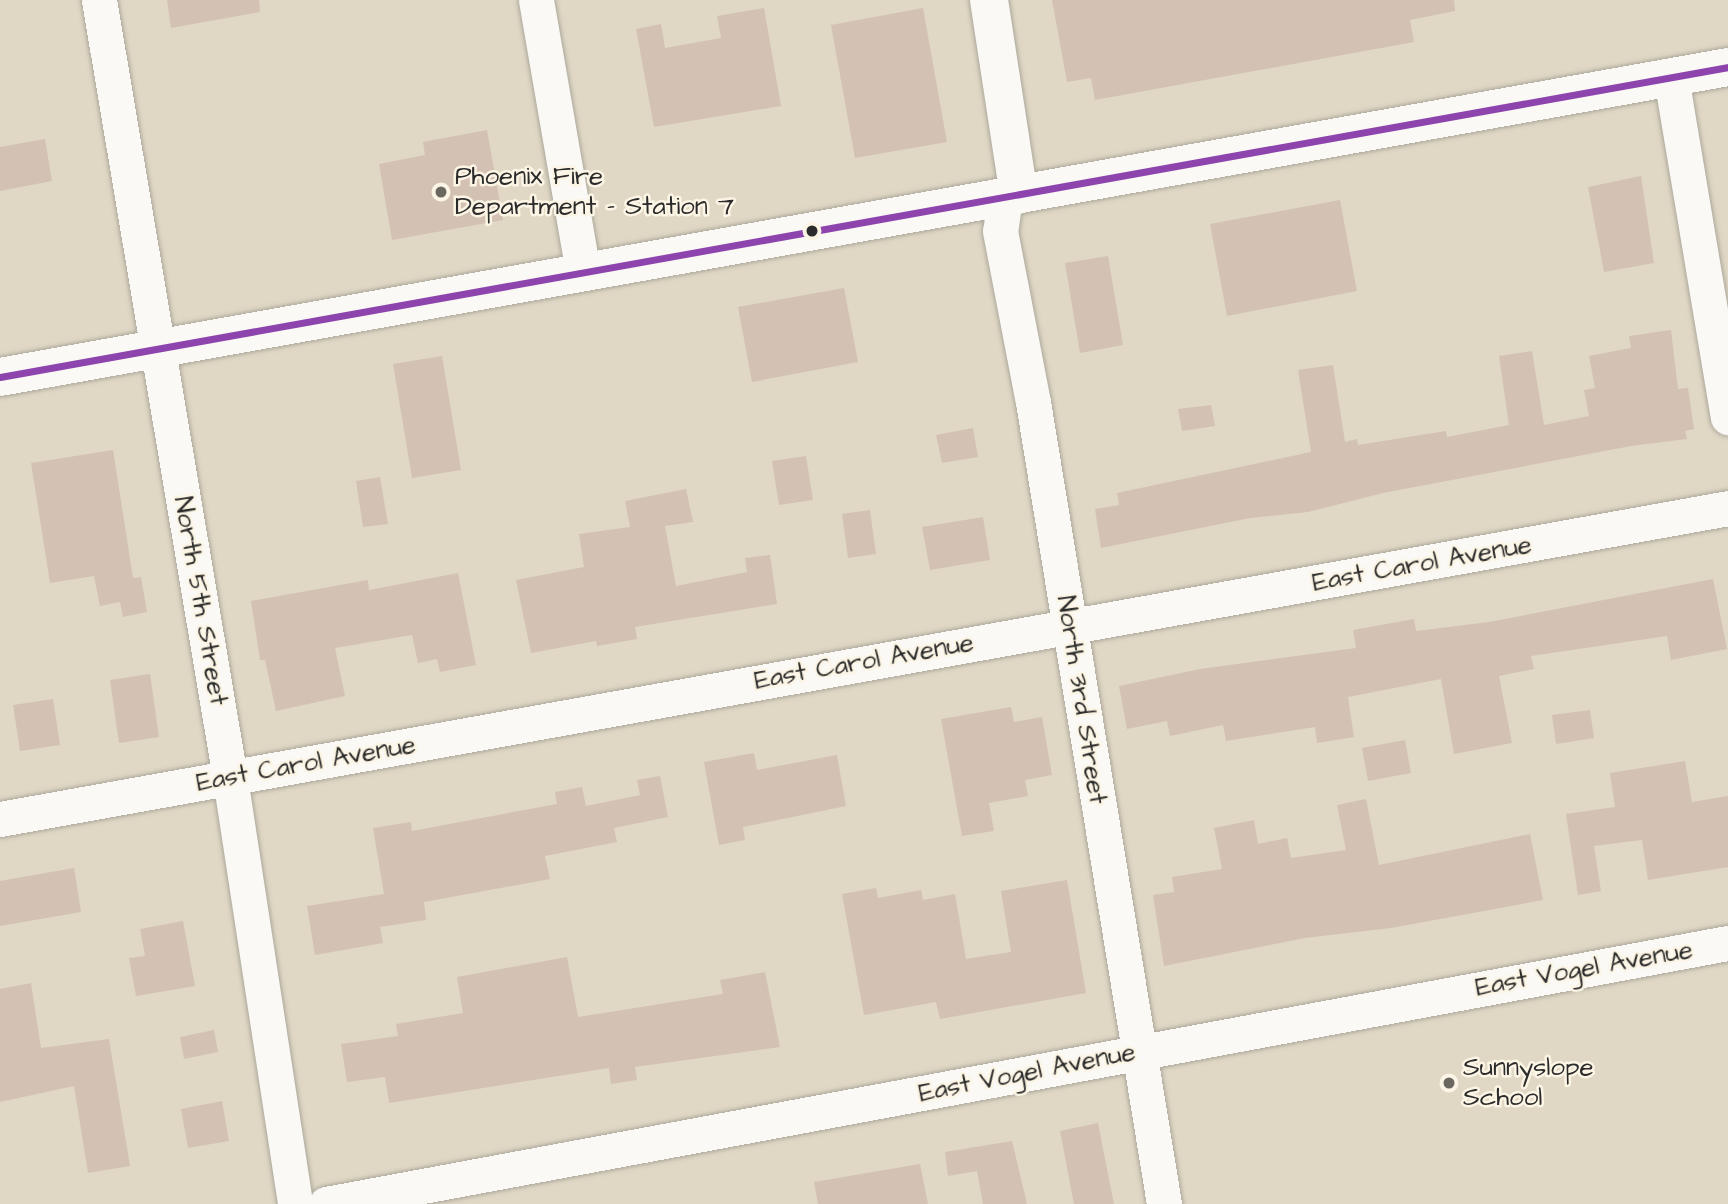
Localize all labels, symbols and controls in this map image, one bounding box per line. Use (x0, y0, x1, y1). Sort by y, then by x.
place label: Phoenix Fire Department - Station 7 (455, 161, 734, 222)
marker: Phoenix Fire Department - Station 7 (433, 184, 449, 200)
unlabelled marker (805, 224, 819, 238)
street label: North 5th Street (166, 494, 234, 708)
street label: East Carol Avenue (1310, 529, 1534, 599)
street label: North 3rd Street (1049, 594, 1113, 806)
street label: East Carol Avenue (752, 627, 976, 697)
street label: East Carol Avenue (194, 729, 418, 799)
street label: East Vogel Avenue (1473, 935, 1695, 1003)
street label: East Vogel Avenue (916, 1037, 1138, 1109)
place label: Sunnyslope School (1463, 1052, 1593, 1114)
marker: Sunnyslope School (1441, 1075, 1457, 1091)

